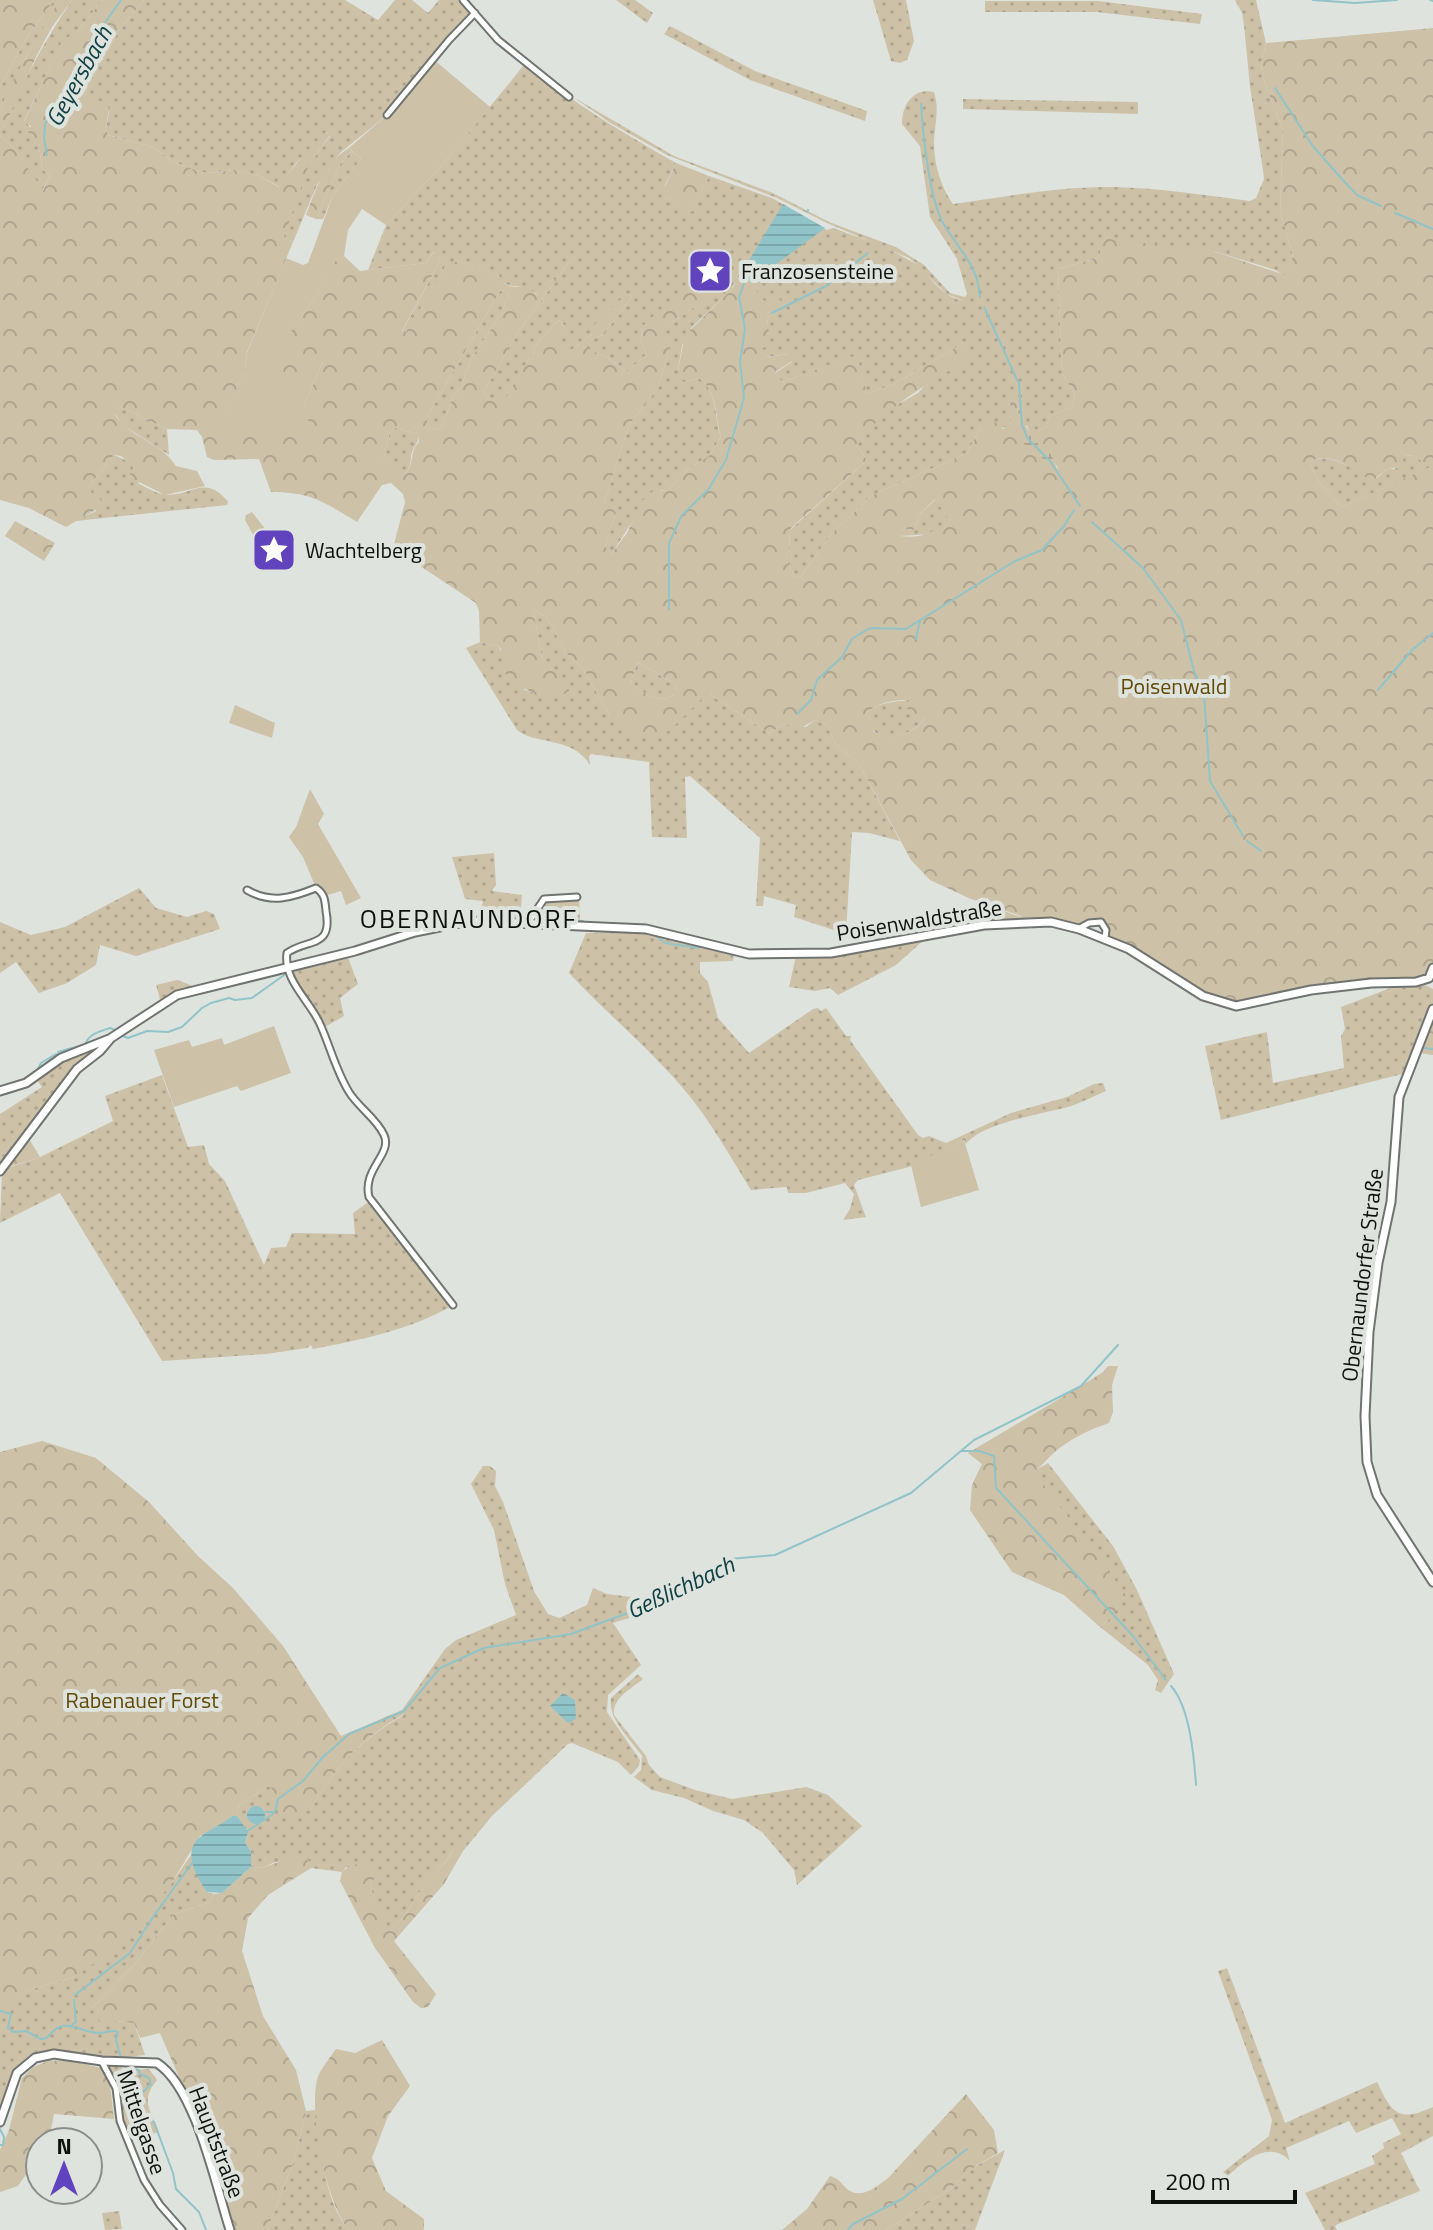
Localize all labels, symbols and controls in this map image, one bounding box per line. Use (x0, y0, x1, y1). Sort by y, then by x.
water label: Geyersbach (36, 18, 121, 133)
place icon: Franzosensteine (686, 247, 734, 295)
place label: Franzosensteine (741, 254, 894, 288)
place icon: Wachtelberg (250, 526, 298, 574)
place label: Wachtelberg (305, 533, 422, 567)
park label: Poisenwald (1121, 669, 1227, 703)
street label: Poisenwaldstraße (834, 890, 1004, 950)
district label: OBERNAUNDORF (360, 899, 578, 938)
street label: Obernaundorfer Straße (1332, 1166, 1392, 1384)
water label: Geßlichbach (620, 1546, 741, 1628)
park label: Rabenauer Forst (65, 1683, 219, 1717)
street label: Mittelgasse (108, 2065, 176, 2179)
street label: Hauptstraße (180, 2081, 254, 2203)
north arrow (24, 2126, 104, 2206)
text: N (56, 2129, 72, 2163)
scale bar (1153, 2154, 1295, 2204)
text: 200 m (1165, 2163, 1231, 2199)

